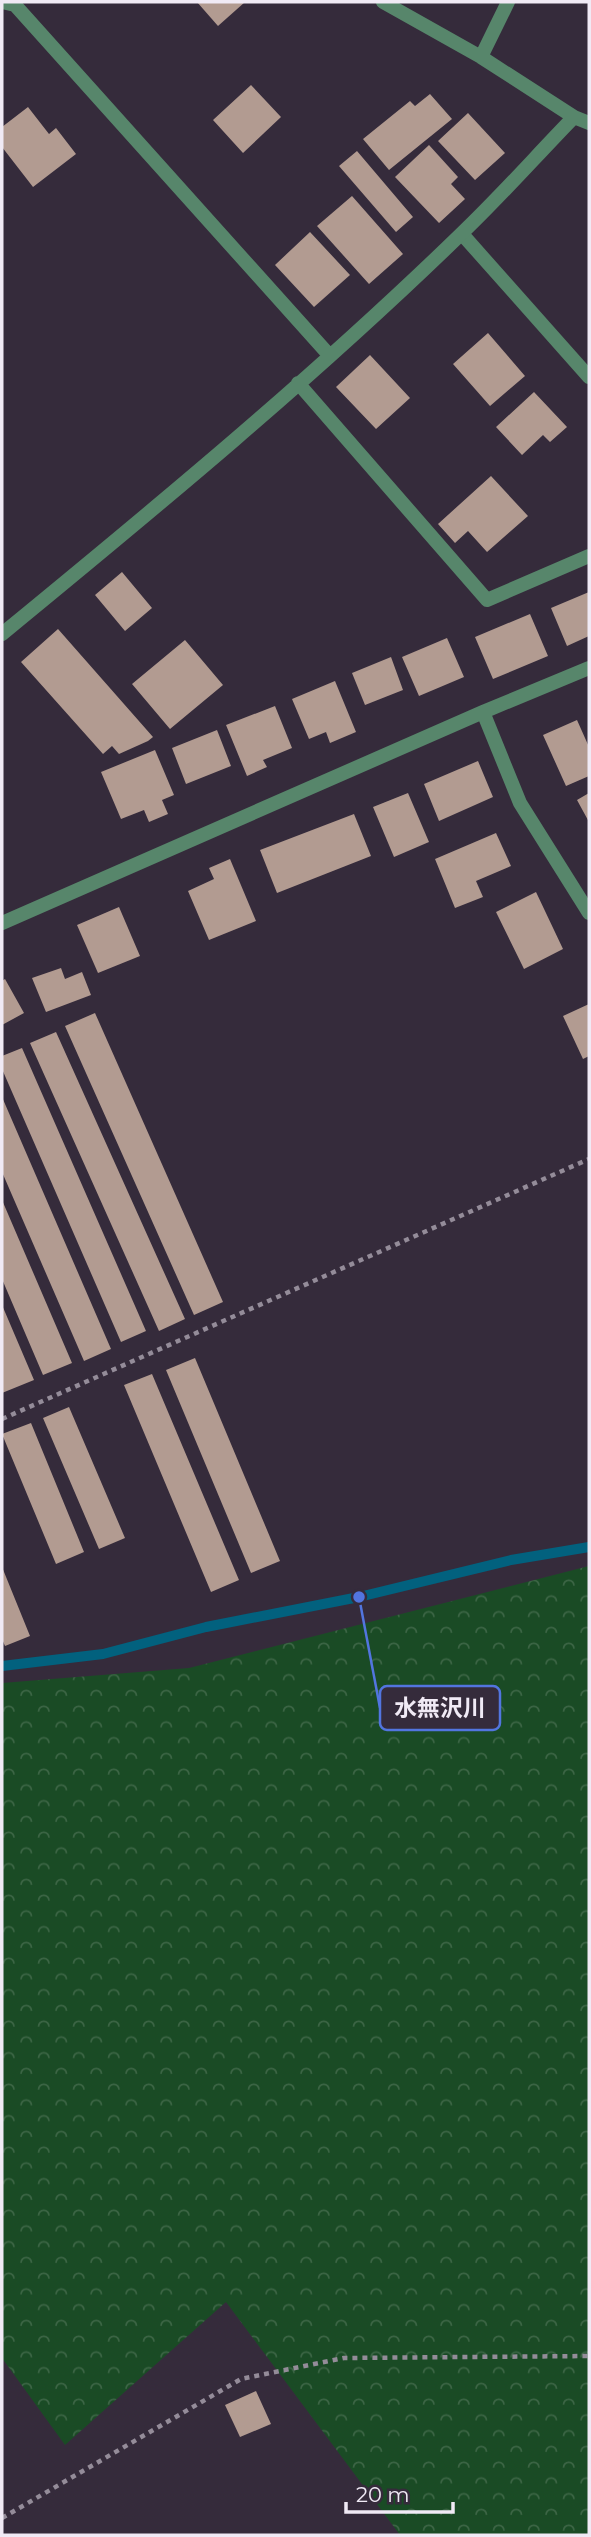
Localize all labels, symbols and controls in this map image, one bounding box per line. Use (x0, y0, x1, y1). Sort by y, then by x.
callout: 水無沢川 (380, 1686, 500, 1730)
text: 水無沢川 (394, 1694, 486, 1722)
scale bar (346, 2470, 453, 2514)
text: 20 m (356, 2482, 410, 2507)

